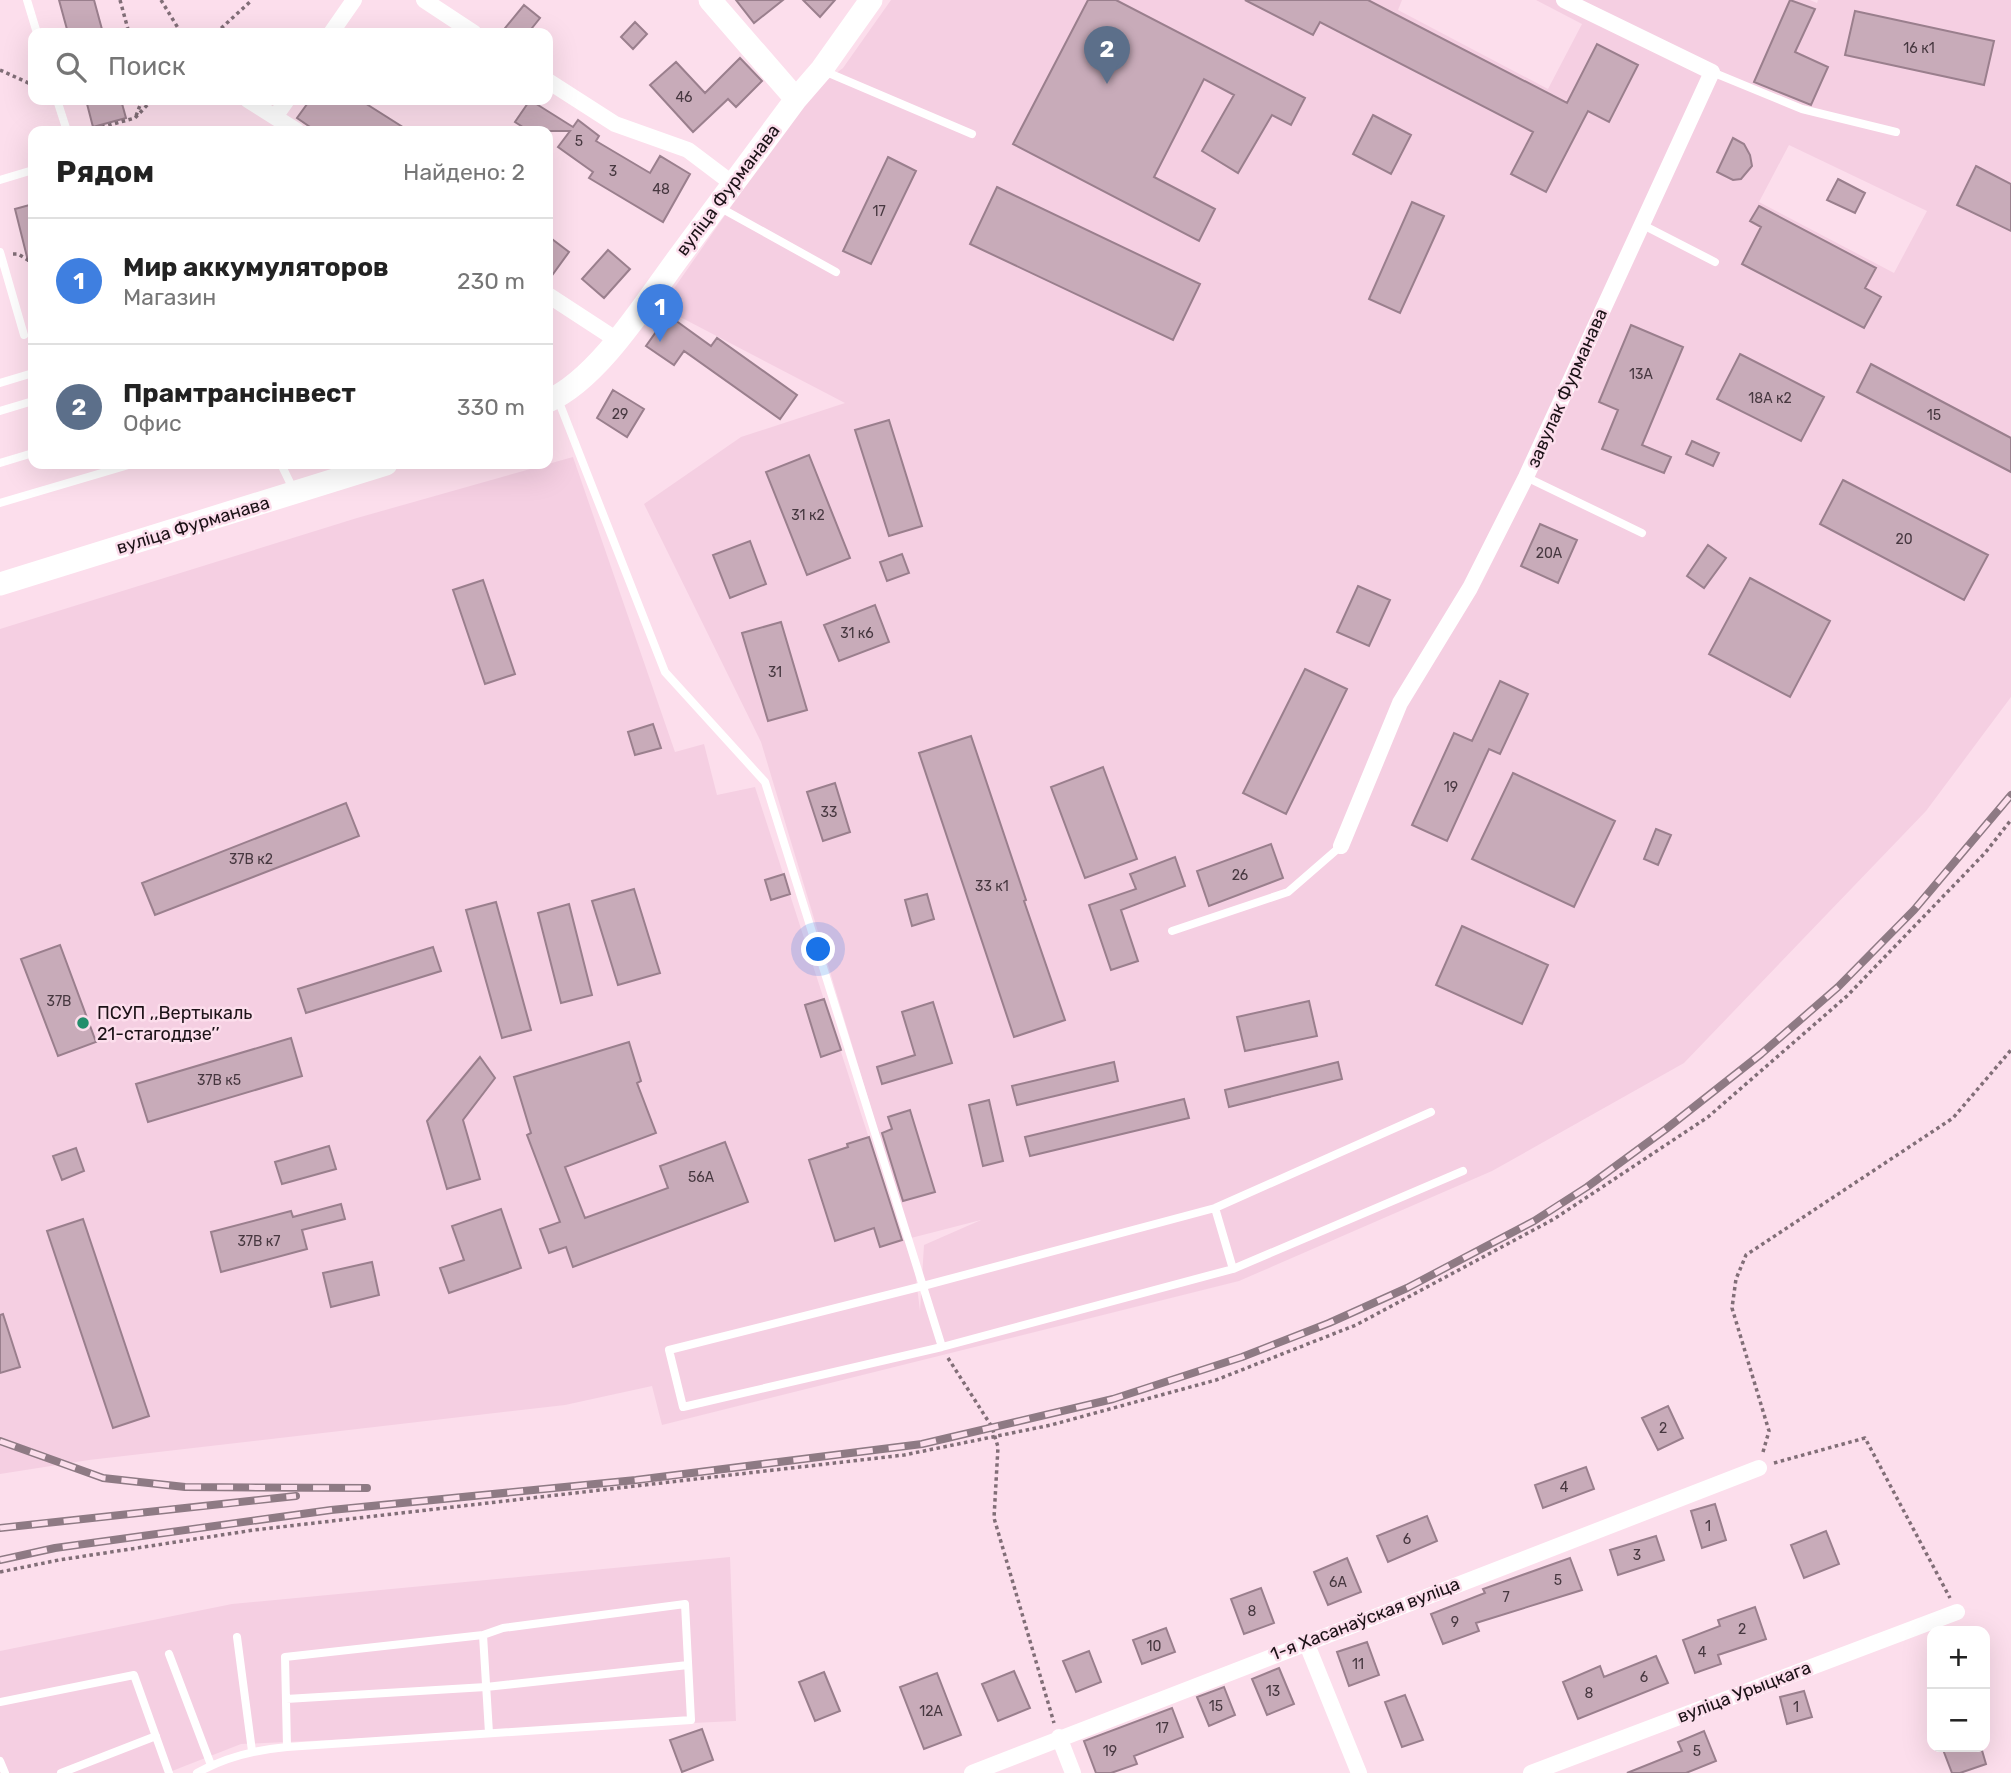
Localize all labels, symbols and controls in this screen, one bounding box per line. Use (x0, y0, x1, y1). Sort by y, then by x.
pin: 2 (1084, 26, 1130, 84)
search box (28, 28, 553, 105)
house number: 16 к1 (1903, 40, 1935, 57)
icon: search (52, 48, 90, 86)
text: Поиск (108, 51, 186, 82)
house number: 46 (675, 89, 693, 106)
street label: вуліца Фурманава (671, 120, 785, 260)
house number: 5 (575, 133, 583, 150)
text: Рядом (56, 154, 154, 190)
text: Найдено: 2 (403, 158, 525, 186)
house number: 3 (609, 163, 617, 180)
house number: 48 (652, 181, 670, 198)
house number: 17 (872, 203, 886, 220)
text: Мир аккумуляторов (123, 252, 389, 283)
text: 1 (73, 267, 85, 295)
text: 230 m (457, 267, 525, 295)
text: Магазин (123, 283, 216, 311)
pin: 1 (637, 284, 683, 342)
street label: завулак Фурманава (1522, 305, 1612, 471)
house number: 13А (1629, 366, 1654, 383)
text: Прамтрансінвест (123, 378, 356, 409)
house number: 18А к2 (1748, 390, 1792, 407)
text: 2 (72, 393, 86, 421)
text: 330 m (457, 393, 525, 421)
house number: 29 (612, 406, 628, 423)
house number: 15 (1927, 407, 1941, 424)
text: Офис (123, 409, 182, 437)
street label: вуліца Фурманава (114, 491, 272, 559)
house number: 31 к2 (791, 507, 825, 524)
house number: 20 (1895, 531, 1913, 548)
house number: 20А (1536, 545, 1563, 562)
house number: 31 к6 (840, 625, 874, 642)
house number: 31 (768, 664, 782, 681)
house number: 19 (1444, 779, 1458, 796)
house number: 33 (821, 804, 837, 821)
house number: 37В к2 (229, 851, 273, 868)
house number: 26 (1232, 867, 1248, 884)
house number: 33 к1 (975, 878, 1009, 895)
your location (801, 932, 835, 966)
house number: 37В (47, 993, 71, 1010)
place label: ПСУП ,,Вертыкаль 21-стагоддзе’’ (97, 1002, 252, 1045)
marker: ПСУП ,,Вертыкаль 21-стагоддзе’’ (75, 1015, 91, 1031)
house number: 37В к5 (197, 1072, 241, 1089)
house number: 56А (688, 1169, 715, 1186)
house number: 37В к7 (237, 1233, 281, 1250)
house number: 2 (1659, 1420, 1667, 1437)
house number: 4 (1560, 1479, 1569, 1496)
house number: 1 (1705, 1518, 1711, 1535)
house number: 6 (1403, 1531, 1411, 1548)
house number: 3 (1633, 1547, 1641, 1564)
house number: 5 (1554, 1572, 1562, 1589)
street label: 1-я Хасанаўская вуліца (1267, 1573, 1463, 1665)
house number: 6А (1329, 1574, 1348, 1591)
house number: 7 (1502, 1589, 1510, 1606)
house number: 8 (1248, 1603, 1257, 1620)
house number: 9 (1451, 1614, 1459, 1631)
house number: 2 (1738, 1621, 1746, 1638)
map controls (1927, 1626, 1990, 1752)
button: + (1927, 1626, 1990, 1689)
house number: 10 (1147, 1638, 1162, 1655)
house number: 4 (1698, 1644, 1707, 1661)
house number: 11 (1352, 1656, 1364, 1673)
street label: вуліца Урыцкага (1674, 1656, 1814, 1728)
house number: 6 (1640, 1669, 1648, 1686)
house number: 13 (1266, 1683, 1280, 1700)
house number: 8 (1585, 1685, 1594, 1702)
button: − (1927, 1689, 1990, 1752)
house number: 15 (1209, 1698, 1223, 1715)
house number: 1 (1793, 1699, 1799, 1716)
house number: 12А (919, 1703, 943, 1720)
house number: 17 (1155, 1720, 1169, 1737)
house number: 19 (1103, 1743, 1117, 1760)
house number: 5 (1693, 1743, 1701, 1760)

